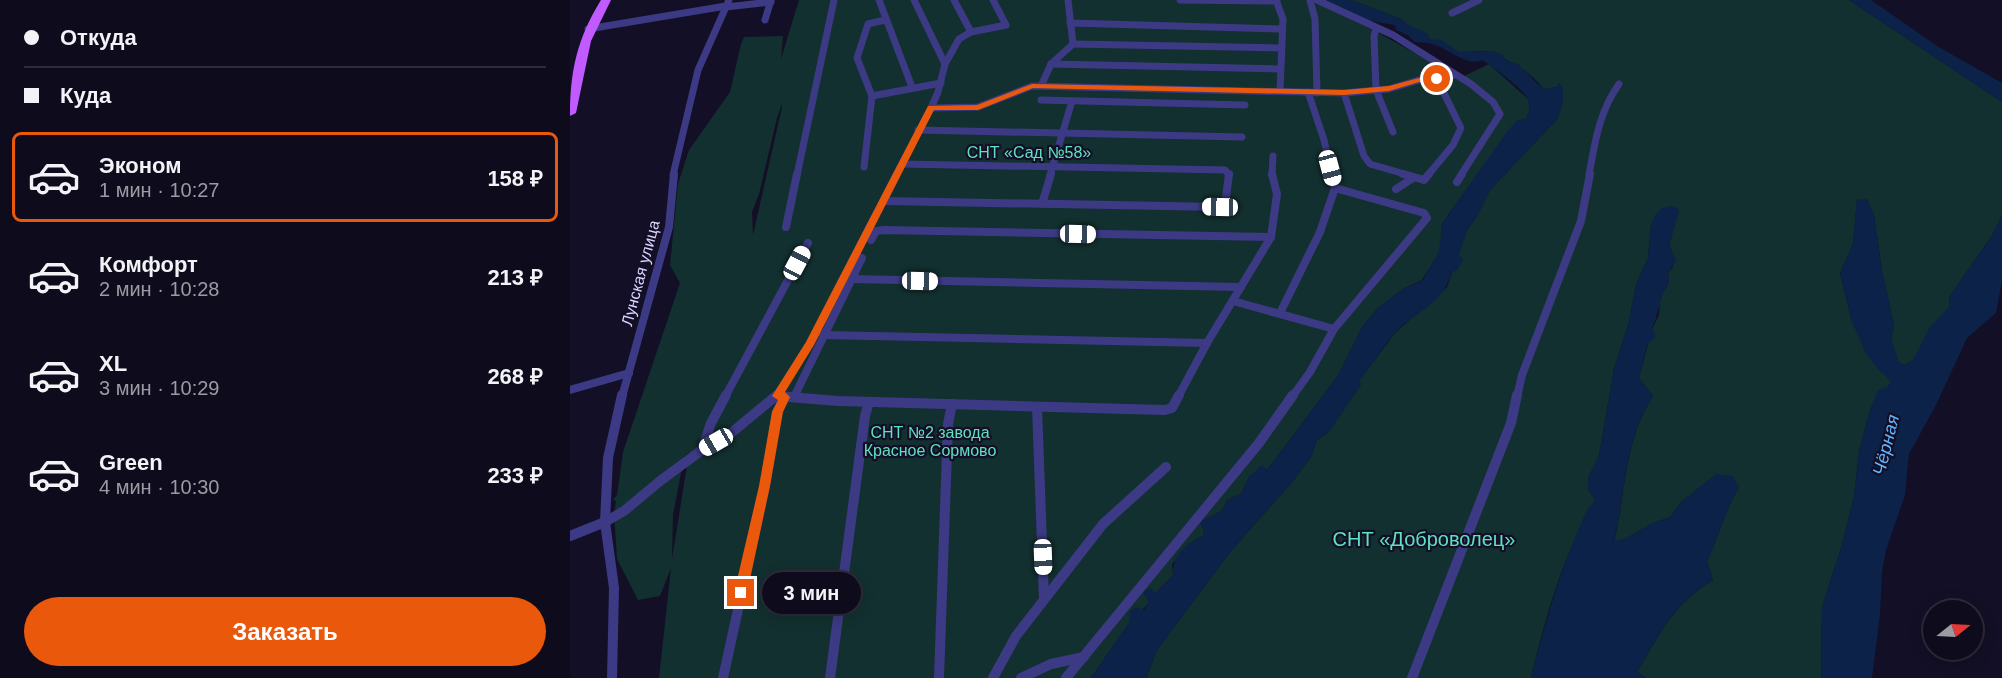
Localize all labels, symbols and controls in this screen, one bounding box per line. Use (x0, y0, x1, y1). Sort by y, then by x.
text: Откуда (60, 25, 137, 50)
route start (1423, 65, 1450, 92)
text: Куда (60, 83, 111, 108)
park label: СНТ «Сад №58» (967, 144, 1091, 161)
car (1317, 148, 1343, 188)
icon: car (27, 150, 81, 204)
text: Эконом (99, 153, 182, 178)
text: 158 ₽ (487, 166, 543, 191)
text: 1 мин · 10:27 (99, 179, 219, 201)
car (1202, 198, 1238, 216)
street label: Лунская улица (618, 218, 663, 328)
car (1060, 225, 1096, 243)
car (781, 243, 813, 283)
icon: car (27, 249, 81, 303)
text: Комфорт (99, 252, 198, 277)
text: 213 ₽ (487, 265, 543, 290)
car (902, 272, 938, 290)
text: 2 мин · 10:28 (99, 278, 219, 300)
icon: car (27, 348, 81, 402)
text: XL (99, 351, 127, 376)
text: 268 ₽ (487, 364, 543, 389)
text: 3 мин · 10:29 (99, 377, 219, 399)
water label: Чёрная (1869, 412, 1903, 477)
park label: СНТ №2 завода Красное Сормово (864, 424, 996, 459)
car (696, 425, 736, 459)
icon: car (27, 447, 81, 501)
text: Green (99, 450, 163, 475)
text: 233 ₽ (487, 463, 543, 488)
text: 4 мин · 10:30 (99, 476, 219, 498)
park label: СНТ «Доброволец» (1333, 528, 1515, 550)
car (1033, 539, 1053, 575)
callout: 3 мин (762, 572, 861, 614)
route end (727, 579, 754, 606)
text: 3 мин (784, 582, 839, 604)
button: Заказать (24, 597, 546, 666)
north arrow (1923, 600, 1983, 660)
map controls (1923, 600, 1983, 660)

